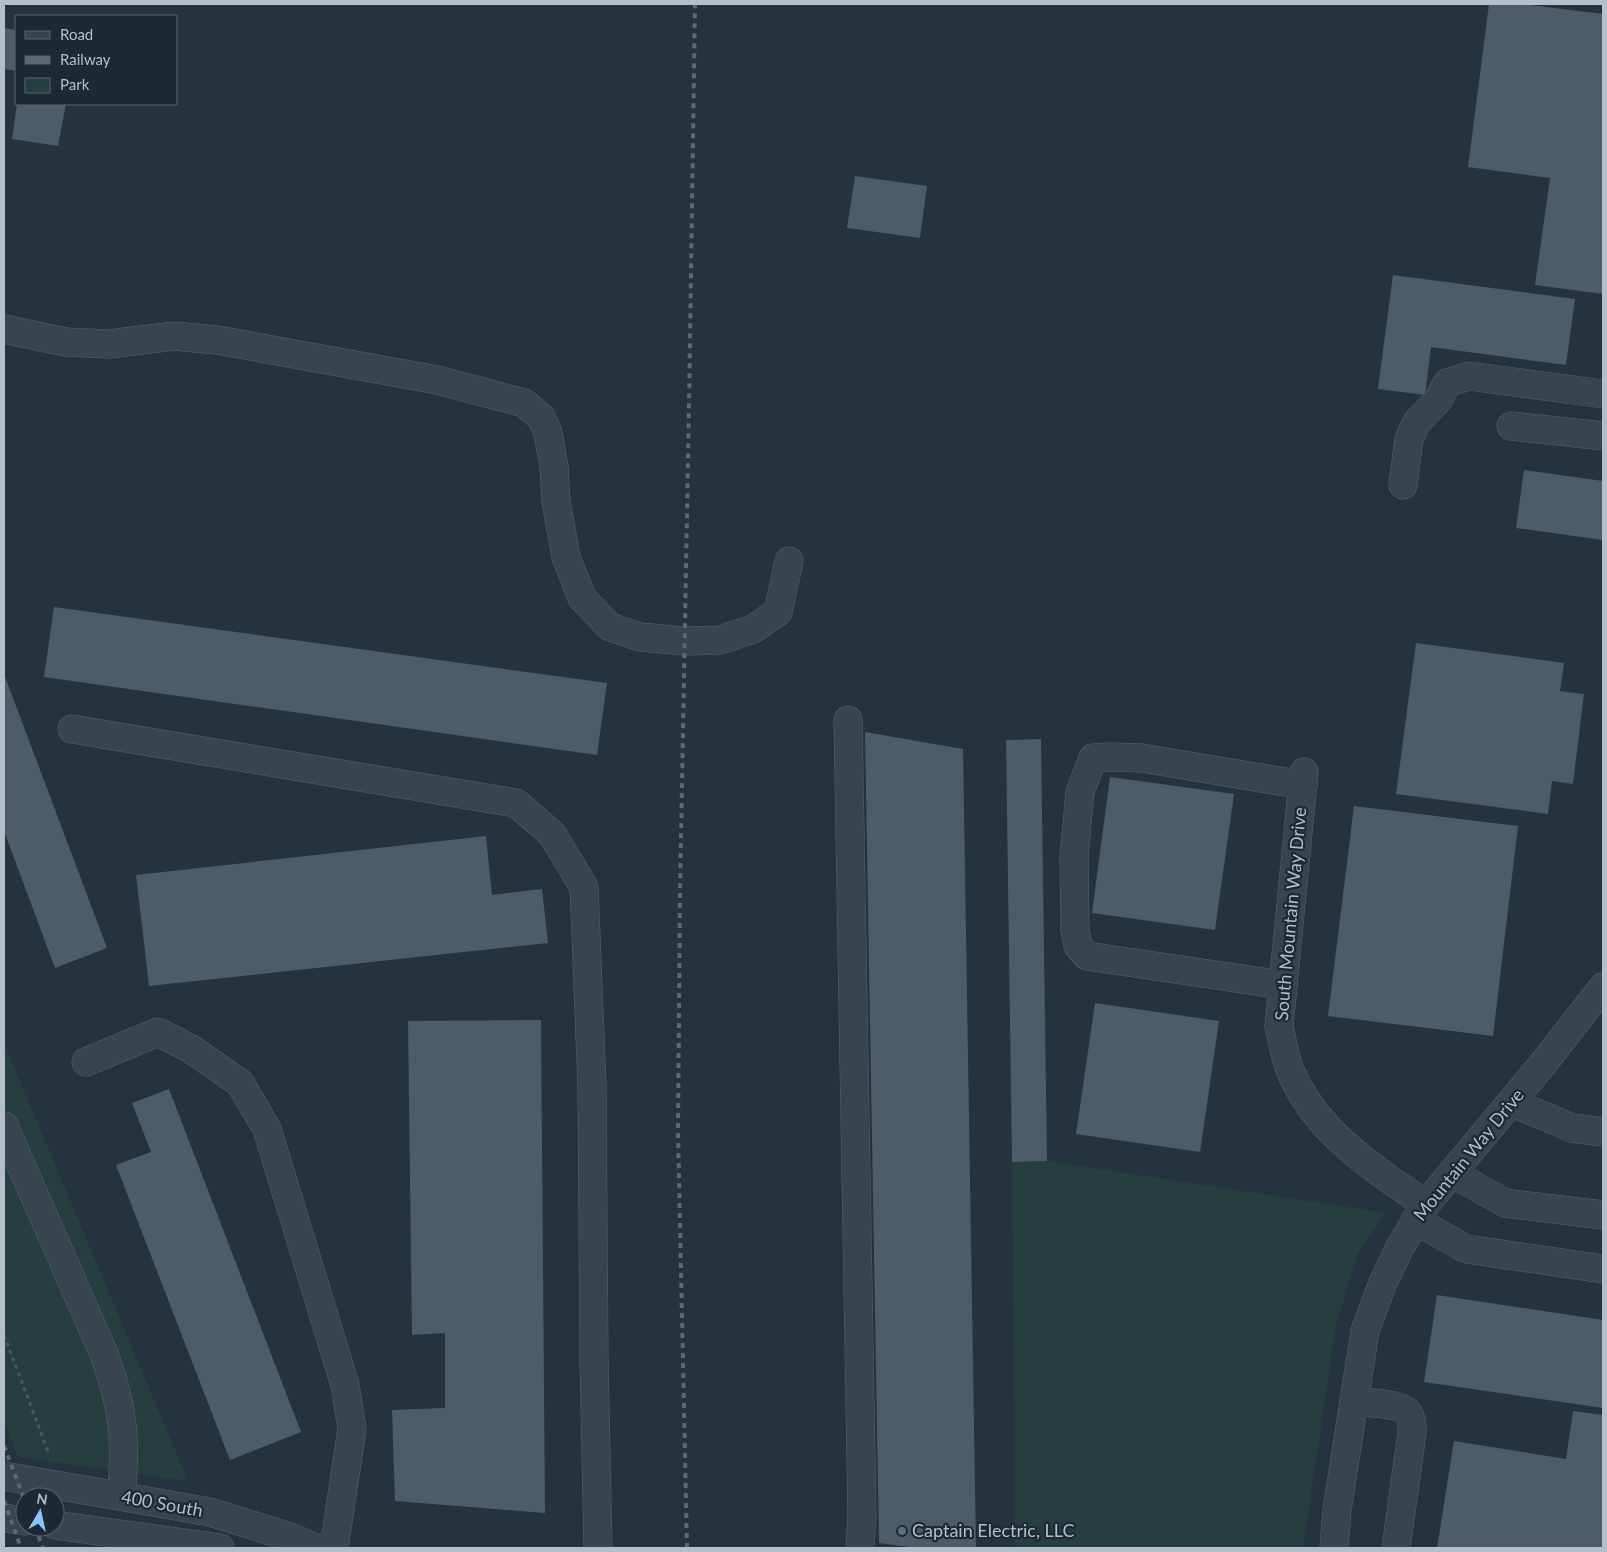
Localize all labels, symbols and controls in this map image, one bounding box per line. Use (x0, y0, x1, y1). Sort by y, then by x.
legend (15, 15, 178, 105)
text: Road (60, 25, 93, 43)
text: Railway (60, 50, 111, 68)
text: Park (60, 75, 90, 93)
street label: South Mountain Way Drive (1270, 806, 1310, 1022)
street label: Mountain Way Drive (1408, 1084, 1528, 1225)
street label: 400 South (120, 1485, 205, 1521)
north arrow (15, 1487, 65, 1537)
text: N (35, 1489, 49, 1508)
place label: Captain Electric, LLC (912, 1519, 1075, 1541)
marker: Captain Electric, LLC (896, 1525, 908, 1537)

